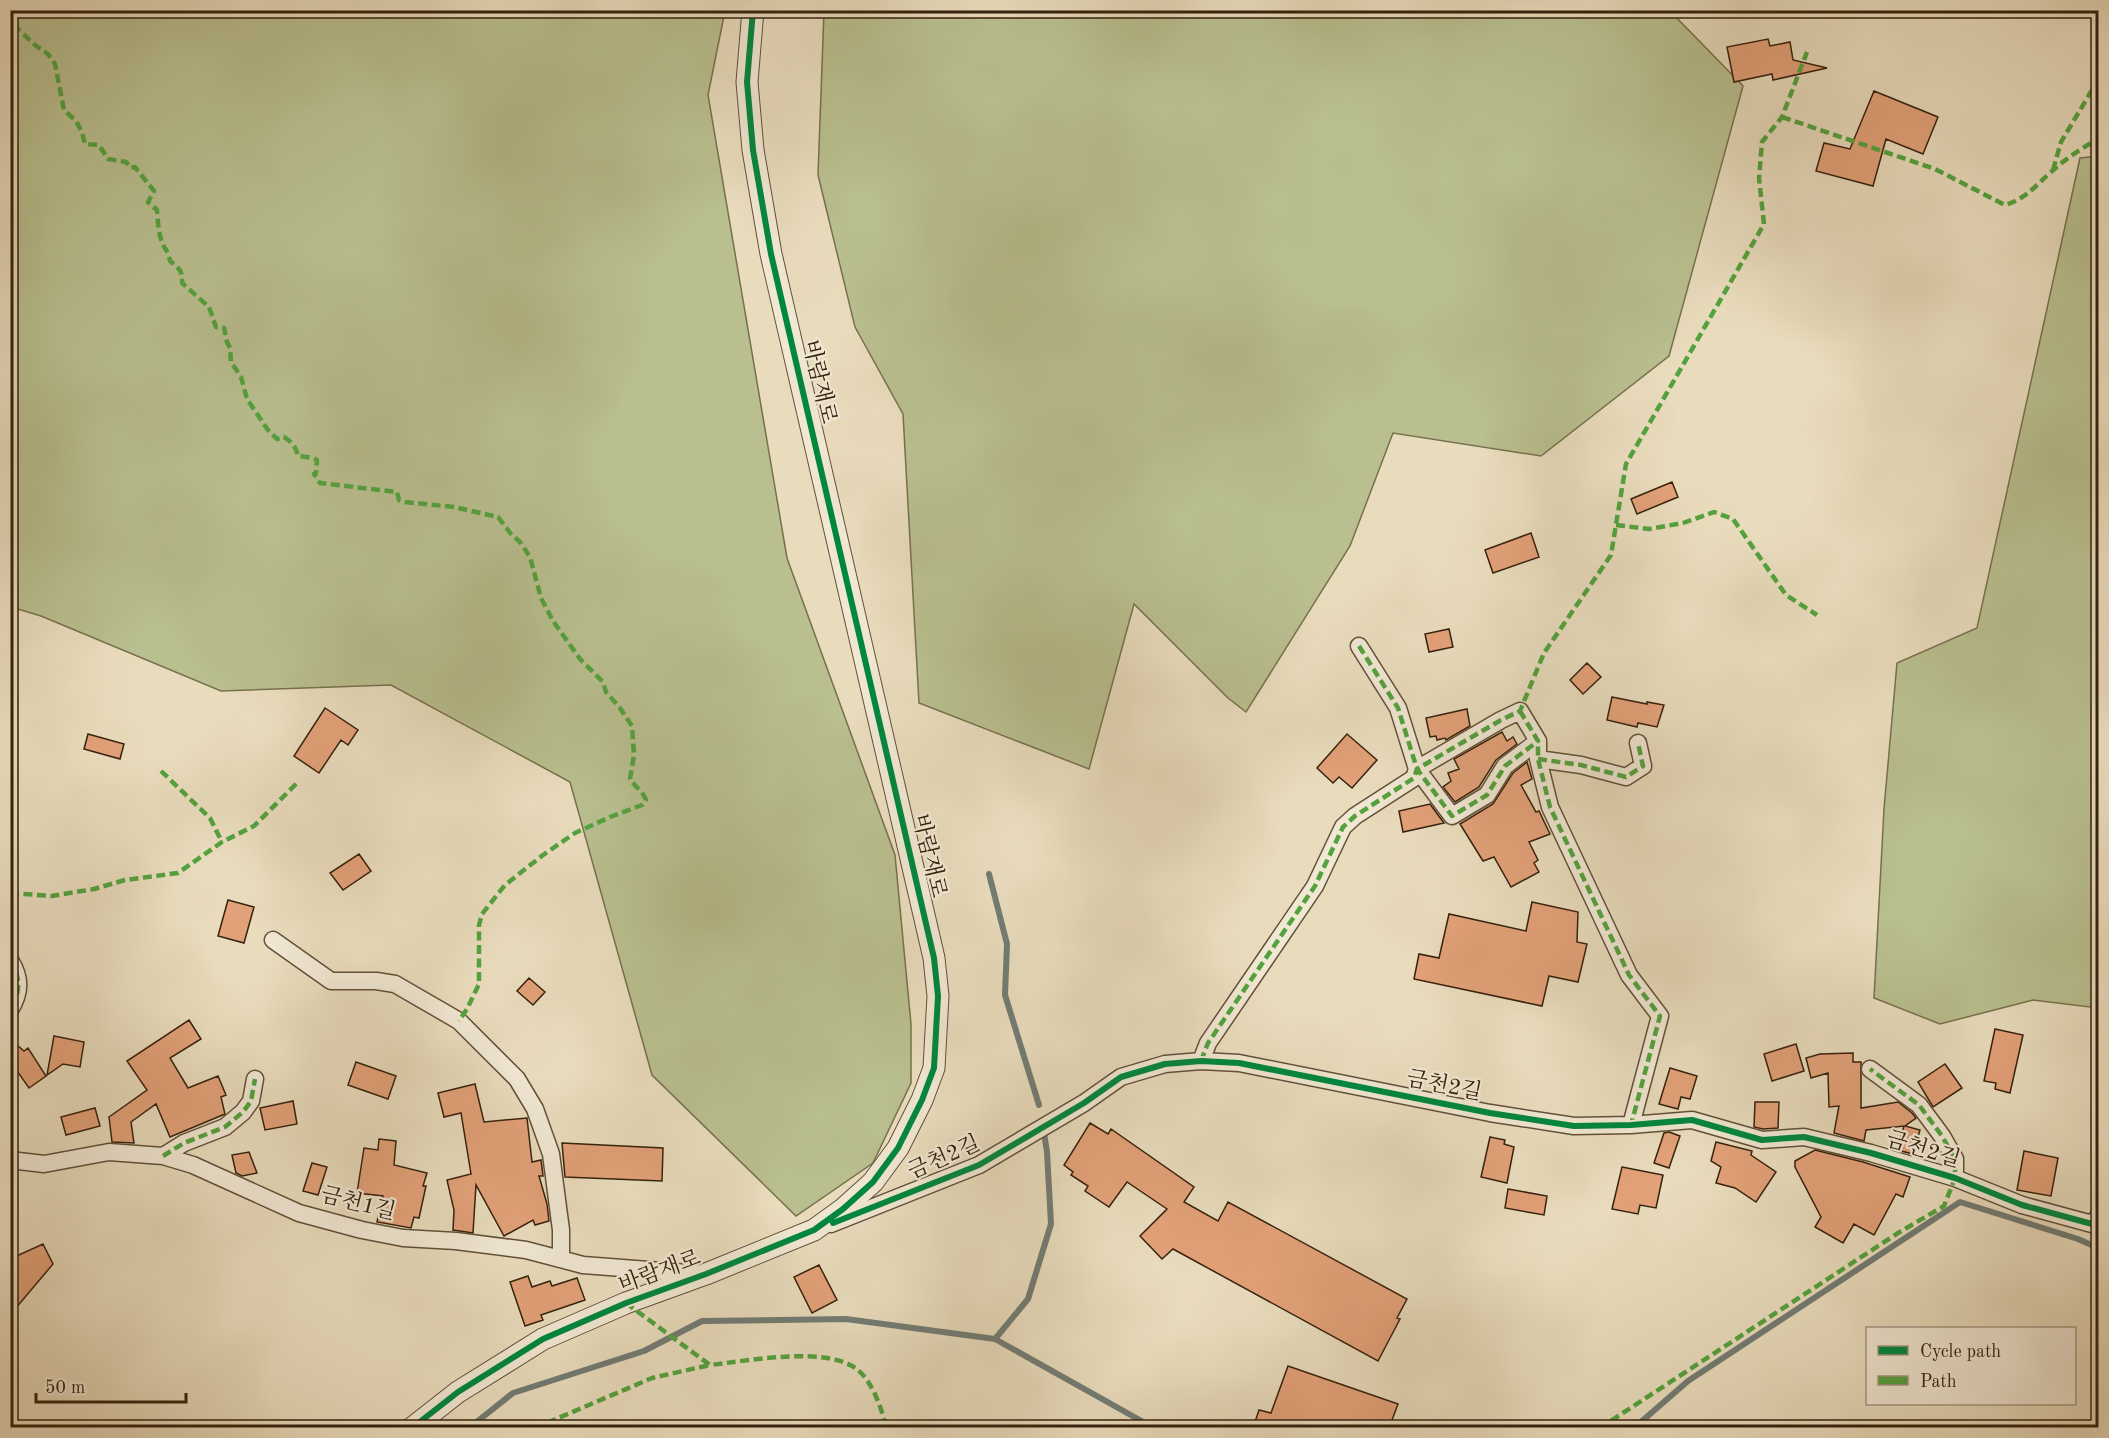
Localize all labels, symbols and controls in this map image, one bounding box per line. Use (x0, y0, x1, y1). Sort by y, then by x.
street label: 바람재로 (799, 338, 840, 426)
street label: 바람재로 (909, 812, 950, 900)
street label: 금천2길 (1404, 1067, 1484, 1104)
street label: 금천2길 (1883, 1127, 1963, 1172)
street label: 금천2길 (904, 1131, 983, 1184)
street label: 금천1길 (318, 1183, 398, 1224)
street label: 바람재로 (616, 1246, 704, 1297)
legend (1866, 1327, 2076, 1405)
text: Cycle path (1920, 1343, 2001, 1361)
scale bar (36, 1366, 186, 1404)
text: Path (1920, 1373, 1957, 1391)
text: 50 m (45, 1379, 85, 1397)

